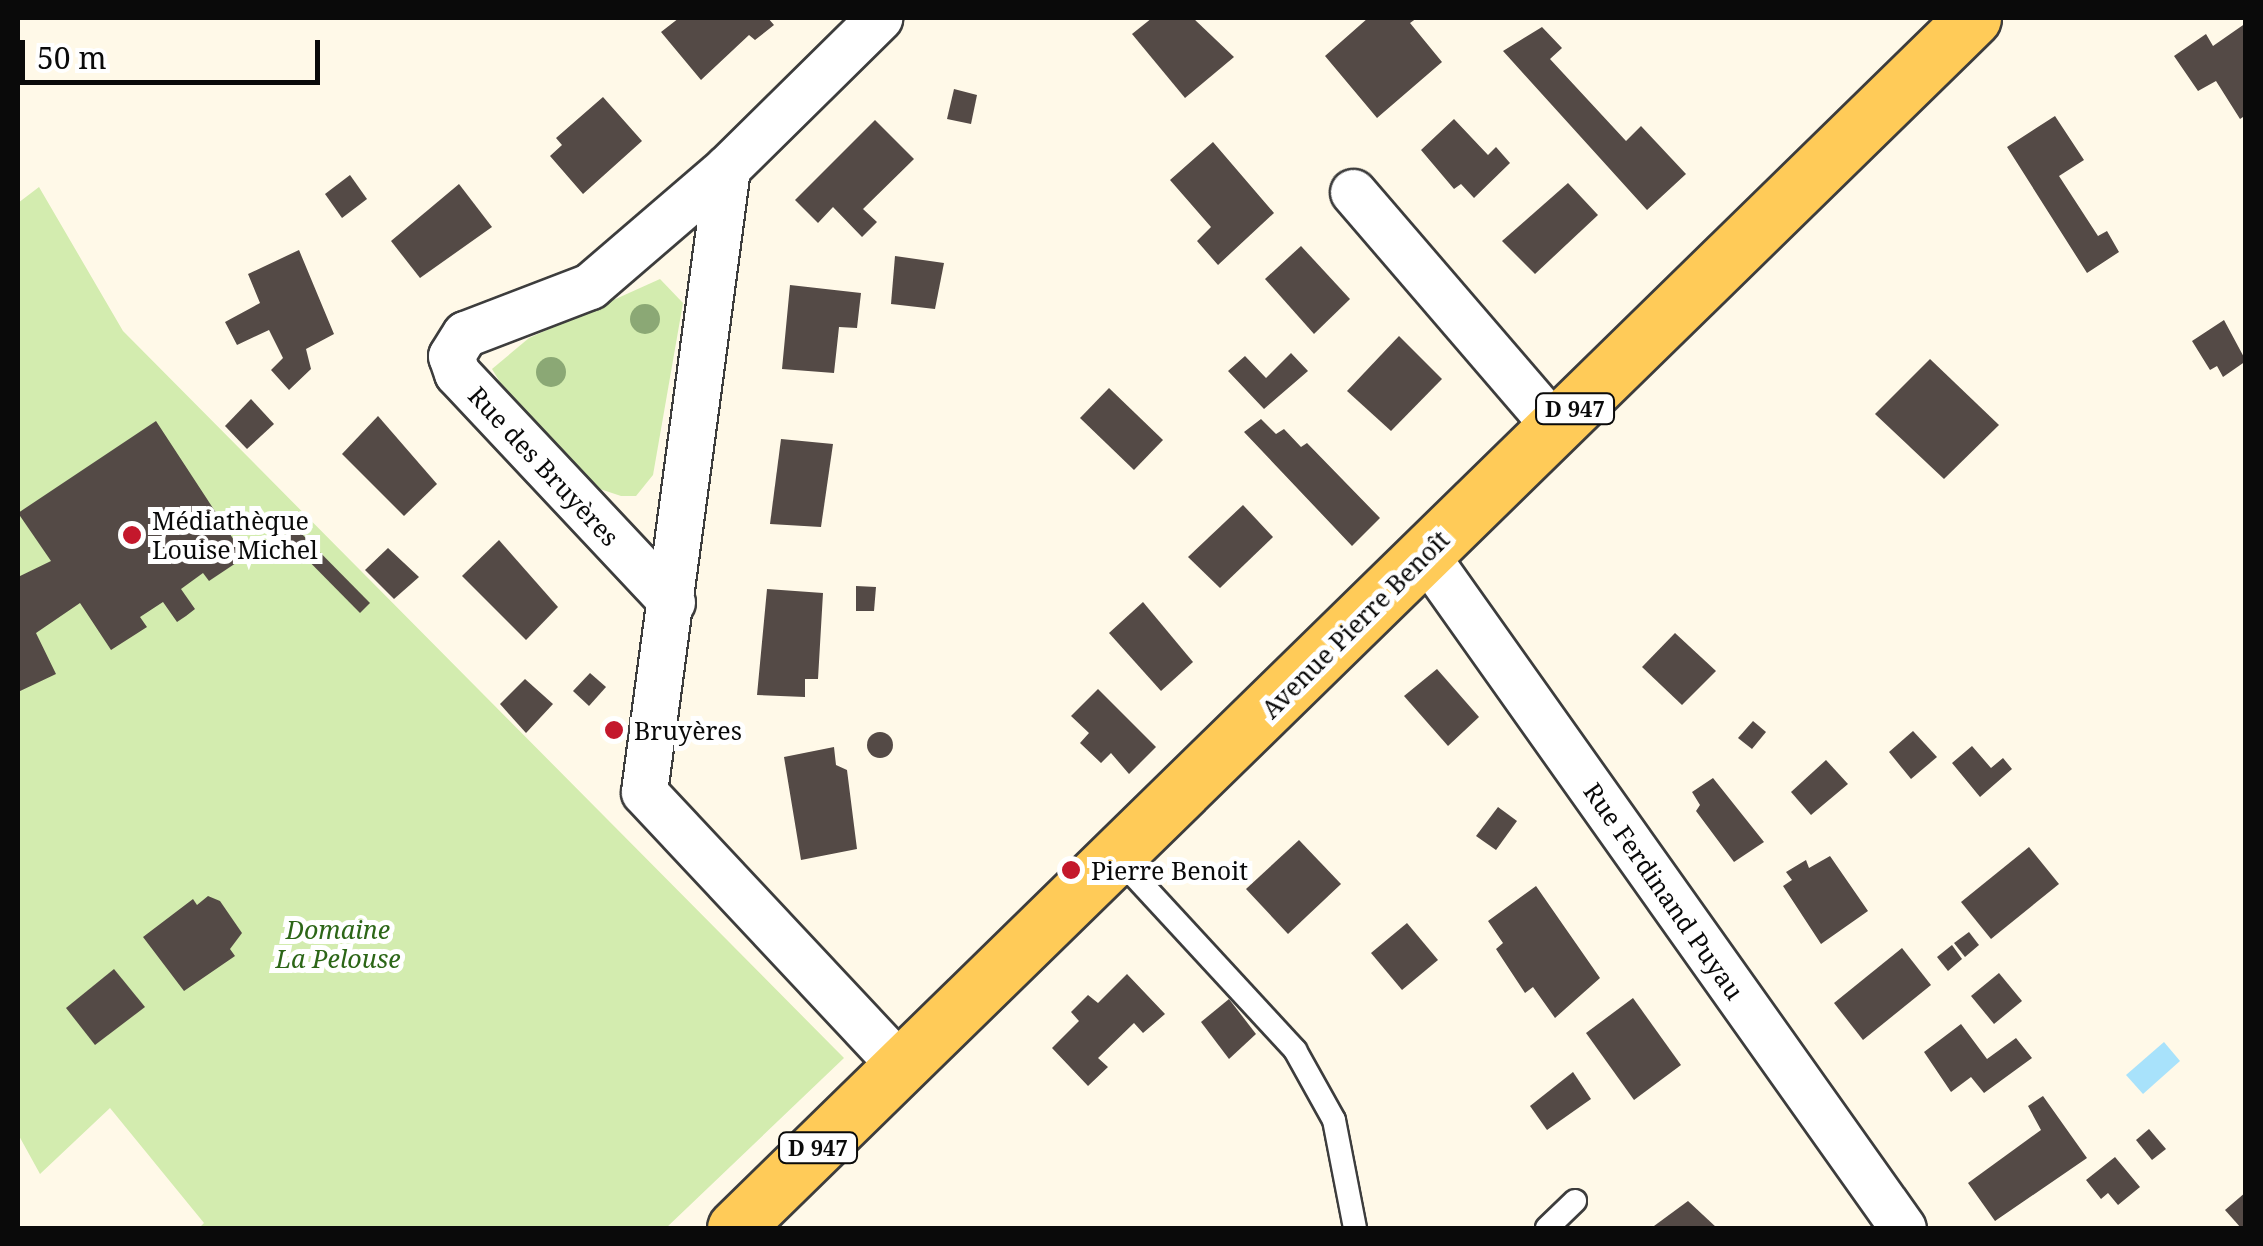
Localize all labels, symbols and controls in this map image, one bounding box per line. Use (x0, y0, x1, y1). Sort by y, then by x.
scale bar (25, 20, 325, 82)
text: 50 m (37, 37, 107, 78)
street label: Rue des Bruyères (463, 380, 625, 552)
road number: D 947 (1535, 392, 1615, 426)
place label: Médiathèque Louise Michel (152, 506, 318, 565)
marker: Médiathèque Louise Michel (121, 524, 143, 546)
street label: Avenue Pierre Benoît (1255, 524, 1455, 724)
place label: Bruyères (634, 715, 742, 745)
marker: Bruyères (603, 719, 625, 741)
street label: Rue Ferdinand Puyau (1578, 777, 1750, 1005)
place label: Pierre Benoit (1091, 855, 1248, 885)
marker: Pierre Benoit (1060, 859, 1082, 881)
park label: Domaine La Pelouse (275, 915, 401, 974)
road number: D 947 (778, 1131, 858, 1165)

